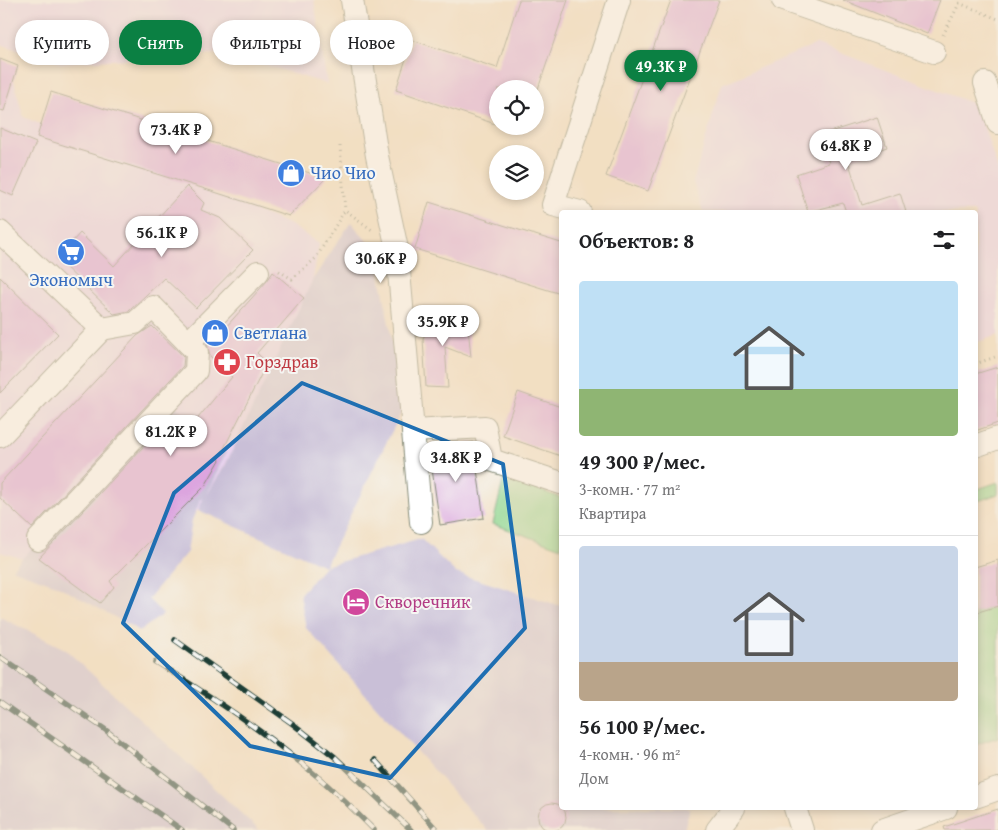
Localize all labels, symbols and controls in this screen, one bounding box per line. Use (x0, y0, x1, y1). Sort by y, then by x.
chip: Купить (15, 20, 109, 65)
chip: Снять (119, 20, 202, 65)
chip: Фильтры (212, 20, 320, 65)
chip: Новое (330, 20, 413, 65)
pin: 49.3K ₽ (615, 49, 707, 92)
text: 49.3K ₽ (635, 54, 687, 78)
map controls (489, 80, 544, 200)
button: locate (489, 80, 544, 135)
pin: 73.4K ₽ (130, 112, 222, 155)
text: 73.4K ₽ (150, 117, 202, 141)
pin: 64.8K ₽ (800, 128, 892, 171)
text: 64.8K ₽ (820, 133, 872, 157)
button: layers (489, 145, 544, 200)
shop icon: Чио Чио (276, 158, 306, 188)
place label: Чио Чио (310, 159, 376, 186)
pin: 56.1K ₽ (116, 216, 208, 258)
text: 56.1K ₽ (136, 220, 188, 244)
text: Объектов: 8 (579, 225, 694, 256)
icon: filters (930, 226, 958, 254)
supermarket icon: Экономыч (56, 237, 86, 267)
pin: 30.6K ₽ (335, 242, 427, 284)
text: 30.6K ₽ (355, 246, 407, 270)
place label: Экономыч (29, 266, 113, 293)
pin: 35.9K ₽ (397, 304, 489, 347)
text: 35.9K ₽ (417, 309, 469, 333)
icon: home (724, 313, 814, 403)
shop icon: Светлана (200, 318, 230, 348)
place label: Светлана (234, 319, 308, 346)
pharmacy icon: Горздрав (212, 347, 242, 377)
place label: Горздрав (246, 348, 319, 375)
pin: 81.2K ₽ (125, 414, 217, 457)
text: 81.2K ₽ (145, 419, 197, 443)
pin: 34.8K ₽ (410, 440, 502, 483)
text: 34.8K ₽ (430, 445, 482, 469)
text: 49 300 ₽/мес. (579, 446, 705, 477)
text: 3-комн. · 77 m² (579, 477, 680, 501)
text: Квартира (579, 501, 646, 525)
icon: home (724, 579, 814, 669)
hotel icon: Скворечник (341, 587, 371, 617)
place label: Скворечник (375, 588, 471, 615)
text: 56 100 ₽/мес. (579, 711, 705, 742)
text: 4-комн. · 96 m² (579, 742, 680, 766)
text: Дом (579, 766, 609, 790)

